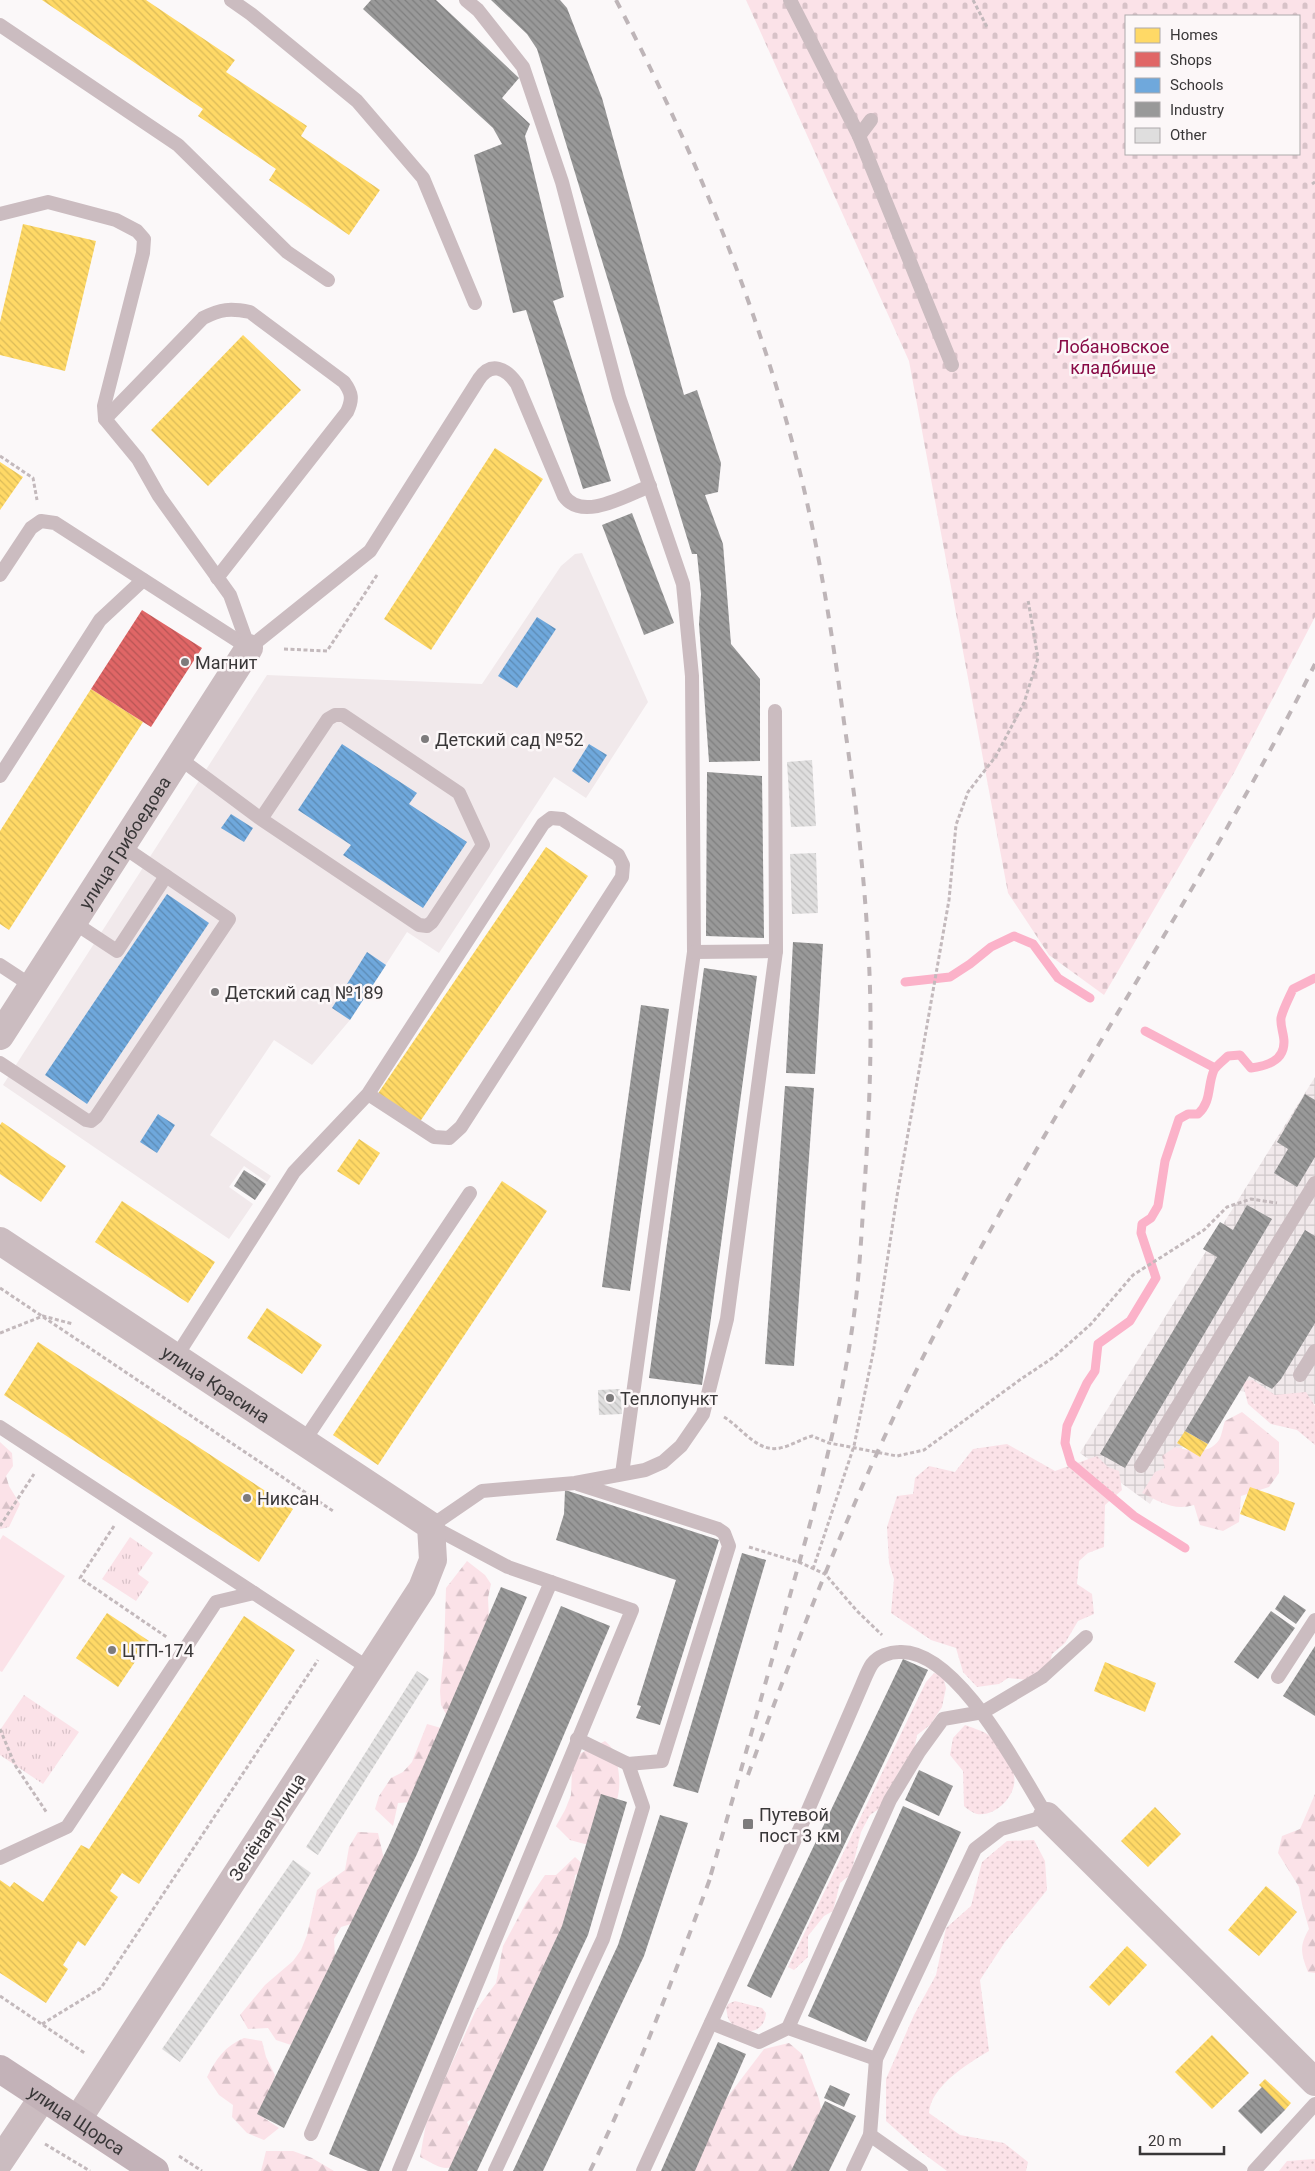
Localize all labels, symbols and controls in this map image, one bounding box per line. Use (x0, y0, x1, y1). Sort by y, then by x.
legend (1125, 15, 1300, 155)
text: Homes (1170, 26, 1218, 44)
text: Shops (1170, 51, 1212, 69)
text: Schools (1170, 76, 1224, 94)
text: Industry (1170, 101, 1224, 119)
text: Other (1170, 126, 1207, 144)
park label: Лобановское кладбище (1057, 336, 1169, 378)
place label: Магнит (195, 652, 258, 673)
marker: Магнит (179, 656, 191, 668)
place label: Детский сад №52 (435, 729, 584, 750)
marker: Детский сад №52 (419, 733, 431, 745)
street label: улица Грибоедова (74, 772, 175, 913)
place label: Детский сад №189 (225, 982, 384, 1003)
marker: Детский сад №189 (209, 986, 221, 998)
street label: улица Красина (158, 1341, 274, 1427)
place label: Теплопункт (620, 1388, 718, 1409)
marker: Теплопункт (604, 1392, 616, 1404)
place label: Никсан (257, 1488, 319, 1509)
marker: Никсан (241, 1492, 253, 1504)
place label: ЦТП-174 (122, 1640, 194, 1661)
marker: ЦТП-174 (106, 1644, 118, 1656)
street label: Зелёная улица (224, 1769, 310, 1885)
place label: Путевой пост 3 км (759, 1804, 840, 1846)
marker: Путевой пост 3 км (741, 1817, 755, 1831)
street label: улица Щорса (25, 2080, 129, 2159)
scale bar (1140, 2124, 1224, 2156)
text: 20 m (1148, 2132, 1182, 2150)

